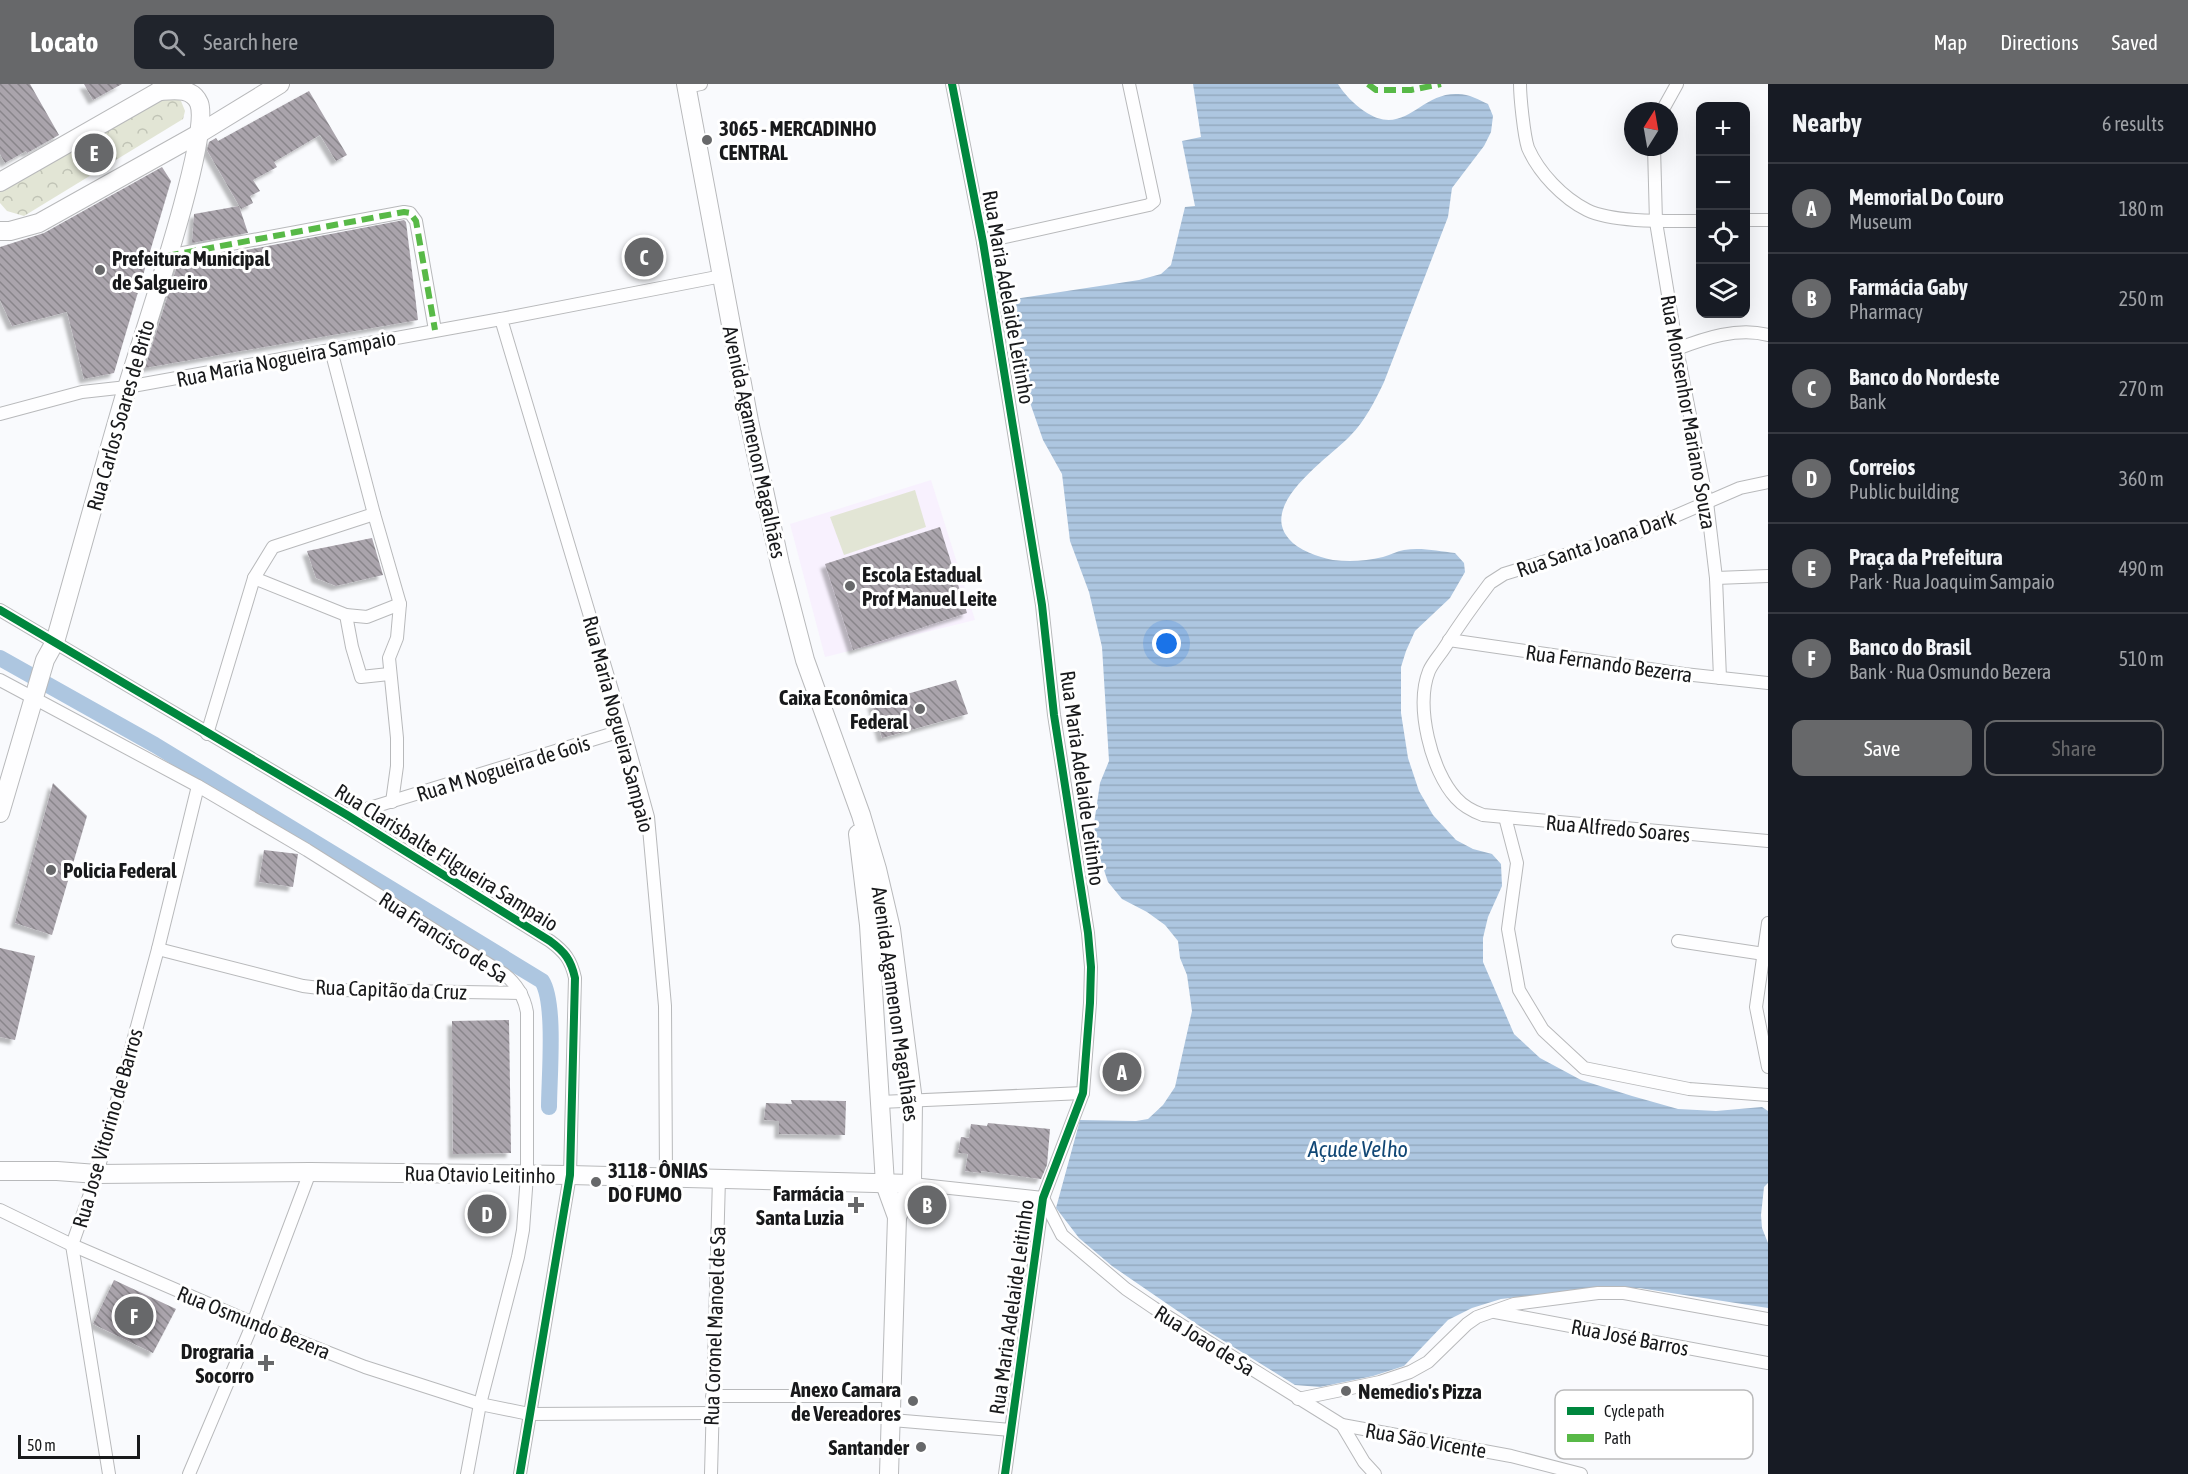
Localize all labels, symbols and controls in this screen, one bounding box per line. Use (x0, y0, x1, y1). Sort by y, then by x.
search box (134, 15, 554, 69)
text: Locato (30, 26, 98, 58)
icon: search (155, 26, 188, 59)
text: Search here (203, 29, 298, 55)
text: Map (1933, 30, 1967, 54)
text: Directions (2000, 30, 2079, 54)
text: Saved (2112, 30, 2158, 54)
north arrow (1624, 102, 1678, 156)
map controls (1696, 102, 1750, 318)
button: + (1696, 102, 1750, 156)
text: Nearby (1792, 108, 1862, 138)
text: 6 results (2102, 112, 2164, 135)
place label: 3065 - MERCADINHO CENTRAL (719, 116, 877, 164)
pin: E (74, 130, 113, 176)
marker: 3065 - MERCADINHO CENTRAL (700, 133, 714, 147)
button: − (1696, 156, 1750, 210)
text: Memorial Do Couro (1849, 184, 2004, 210)
street label: Rua Maria Adelaide Leitinho (978, 188, 1040, 406)
text: A (1807, 197, 1816, 220)
text: 180 m (2119, 197, 2164, 220)
button: locate (1696, 210, 1750, 264)
text: Museum (1849, 210, 1912, 233)
pin: C (624, 234, 664, 279)
place label: Prefeitura Municipal de Salgueiro (112, 246, 270, 294)
marker: Prefeitura Municipal de Salgueiro (93, 263, 107, 277)
button: layers (1696, 264, 1750, 318)
text: Farmácia Gaby (1849, 274, 1968, 300)
text: B (1807, 287, 1816, 310)
text: 250 m (2119, 287, 2164, 310)
street label: Rua Monsenhor Mariano Souza (1657, 293, 1721, 531)
text: Pharmacy (1849, 300, 1923, 323)
street label: Rua Carlos Soares de Brito (81, 317, 159, 513)
street label: Avenida Agamenon Magalhães (719, 324, 791, 560)
street label: Rua Maria Nogueira Sampaio (174, 325, 398, 391)
text: Banco do Nordeste (1849, 364, 2000, 390)
text: C (1807, 377, 1816, 400)
text: 270 m (2119, 377, 2164, 400)
text: Bank (1849, 390, 1886, 413)
text: Correios (1849, 454, 1915, 480)
text: D (1806, 467, 1817, 490)
text: 360 m (2119, 467, 2164, 490)
text: Public building (1849, 480, 1959, 503)
street label: Rua Santa Joana Dark (1513, 504, 1679, 582)
text: Praça da Prefeitura (1849, 544, 2003, 570)
text: E (1807, 557, 1816, 580)
text: 490 m (2119, 557, 2164, 580)
place label: Escola Estadual Prof Manuel Leite (862, 562, 997, 610)
text: Park · Rua Joaquim Sampaio (1849, 570, 2055, 593)
marker: Escola Estadual Prof Manuel Leite (843, 579, 857, 593)
street label: Rua Maria Nogueira Sampaio (579, 613, 659, 835)
your location (1152, 629, 1181, 658)
text: Banco do Brasil (1849, 634, 1971, 660)
street label: Rua Fernando Bezerra (1524, 639, 1694, 687)
text: F (1807, 647, 1816, 670)
text: 510 m (2119, 647, 2164, 670)
text: Bank · Rua Osmundo Bezera (1849, 660, 2051, 683)
street label: Rua Maria Adelaide Leitinho (1056, 669, 1110, 887)
place label: Caixa Econômica Federal (779, 685, 908, 733)
marker: Caixa Econômica Federal (913, 702, 927, 716)
button: Save (1792, 720, 1972, 776)
button: Share (1984, 720, 2164, 776)
street label: Rua M Nogueira de Gois (413, 730, 593, 806)
street label: Rua Clarisbalte Filgueira Sampaio (331, 778, 563, 936)
street label: Rua Alfredo Soares (1545, 810, 1691, 846)
place label: Policia Federal (63, 858, 177, 882)
marker: Policia Federal (44, 863, 58, 877)
street label: Avenida Agamenon Magalhães (868, 885, 924, 1123)
street label: Rua Francisco de Sa (375, 886, 513, 988)
street label: Rua Capitão da Cruz (315, 974, 468, 1004)
street label: Rua Jose Vitorino de Barros (67, 1026, 147, 1230)
pin: A (1102, 1050, 1142, 1094)
water label: Açude Velho (1307, 1136, 1408, 1162)
place label: 3118 - ÔNIAS DO FUMO (608, 1158, 708, 1206)
street label: Rua Otavio Leitinho (404, 1161, 556, 1187)
marker: 3118 - ÔNIAS DO FUMO (589, 1175, 603, 1189)
place label: Farmácia Santa Luzia (756, 1181, 844, 1229)
pin: B (908, 1182, 946, 1228)
pin: D (468, 1192, 506, 1236)
marker: Farmácia Santa Luzia (849, 1198, 863, 1212)
street label: Rua Maria Adelaide Leitinho (984, 1198, 1038, 1416)
street label: Rua Coronel Manoel de Sa (699, 1226, 729, 1426)
street label: Rua Osmundo Bezera (174, 1280, 334, 1364)
pin: F (114, 1294, 154, 1338)
street label: Rua Joao de Sa (1151, 1300, 1259, 1380)
street label: Rua José Barros (1569, 1314, 1691, 1360)
place label: Drograria Socorro (181, 1339, 254, 1387)
marker: Drograria Socorro (259, 1356, 273, 1370)
place label: Anexo Camara de Vereadores (790, 1377, 902, 1425)
place label: Nemedio's Pizza (1358, 1379, 1482, 1403)
marker: Nemedio's Pizza (1339, 1384, 1353, 1398)
legend (1555, 1390, 1753, 1459)
marker: Anexo Camara de Vereadores (906, 1394, 920, 1408)
text: Cycle path (1604, 1402, 1664, 1421)
street label: Rua São Vicente (1364, 1418, 1488, 1462)
text: Path (1604, 1429, 1631, 1447)
scale bar (18, 1432, 140, 1460)
place label: Santander (829, 1435, 910, 1459)
text: 50 m (27, 1436, 56, 1454)
marker: Santander (914, 1440, 928, 1454)

